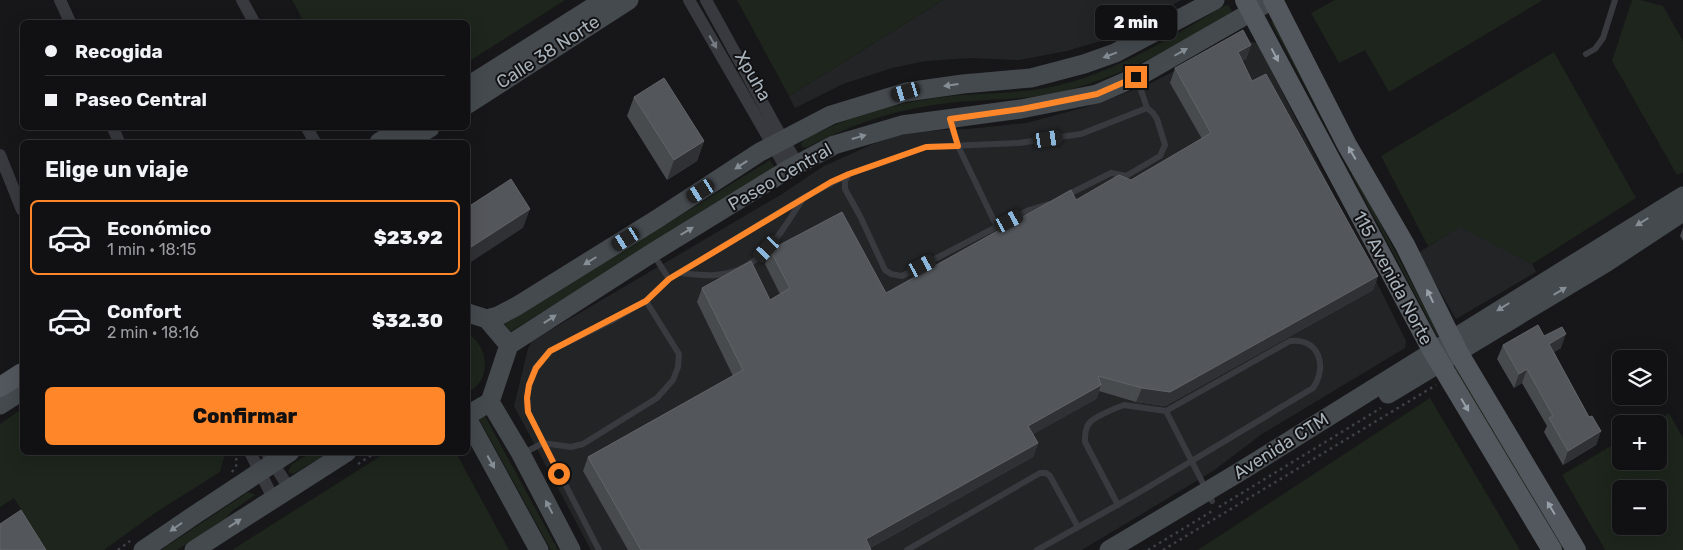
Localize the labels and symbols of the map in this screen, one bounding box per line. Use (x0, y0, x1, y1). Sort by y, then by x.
callout: 2 min (1095, 5, 1177, 40)
street label: Calle 38 Norte (492, 10, 604, 94)
one-way arrow (709, 36, 718, 49)
street label: Xpuha (730, 47, 776, 105)
one-way arrow (1271, 47, 1279, 62)
one-way arrow (1174, 48, 1188, 57)
one-way arrow (1102, 52, 1117, 59)
route end (1125, 66, 1147, 88)
car (889, 80, 922, 104)
one-way arrow (942, 82, 958, 90)
car (1032, 129, 1063, 149)
one-way arrow (852, 133, 867, 141)
street label: Paseo Central (724, 138, 836, 216)
one-way arrow (1347, 147, 1356, 160)
one-way arrow (735, 160, 748, 169)
car (684, 177, 717, 205)
car (992, 207, 1025, 235)
street label: 115 Avenida Norte (1348, 207, 1438, 349)
one-way arrow (1635, 217, 1648, 226)
car (609, 225, 642, 253)
one-way arrow (681, 227, 694, 236)
car (751, 233, 782, 265)
car (905, 252, 938, 280)
one-way arrow (583, 257, 596, 266)
one-way arrow (1553, 287, 1566, 296)
one-way arrow (1426, 289, 1434, 303)
one-way arrow (1497, 303, 1510, 312)
one-way arrow (543, 314, 557, 324)
one-way arrow (1460, 398, 1469, 411)
street label: Avenida CTM (1229, 408, 1333, 484)
one-way arrow (487, 455, 495, 470)
route start (548, 463, 570, 485)
one-way arrow (545, 500, 553, 514)
one-way arrow (1547, 502, 1556, 515)
one-way arrow (228, 518, 241, 528)
one-way arrow (170, 522, 183, 532)

